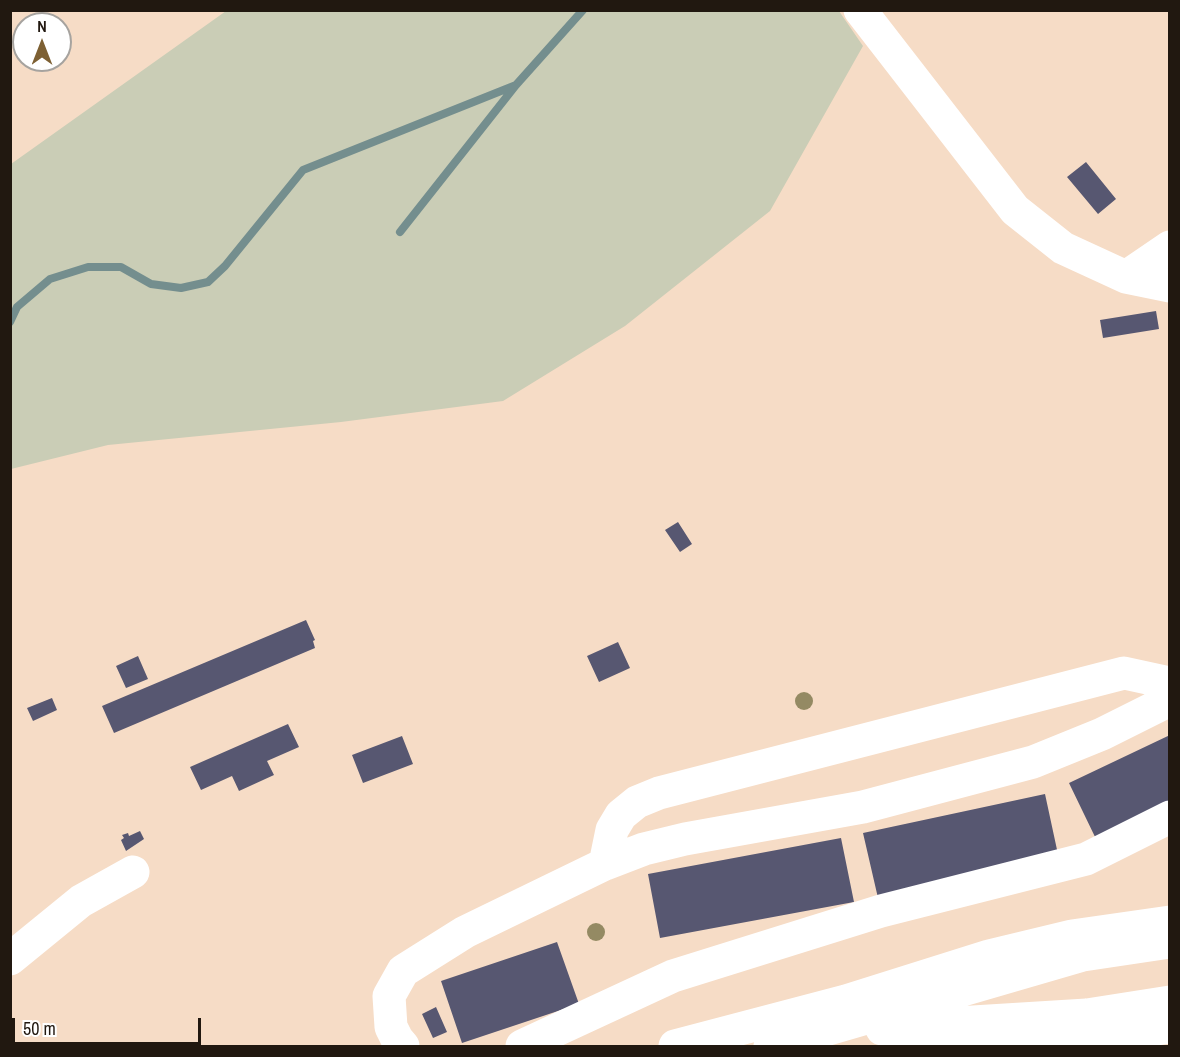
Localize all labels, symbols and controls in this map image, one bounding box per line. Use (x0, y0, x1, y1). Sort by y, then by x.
north arrow (12, 12, 72, 72)
text: N (37, 15, 47, 37)
scale bar (15, 1006, 204, 1044)
text: 50 m (23, 1016, 56, 1041)

